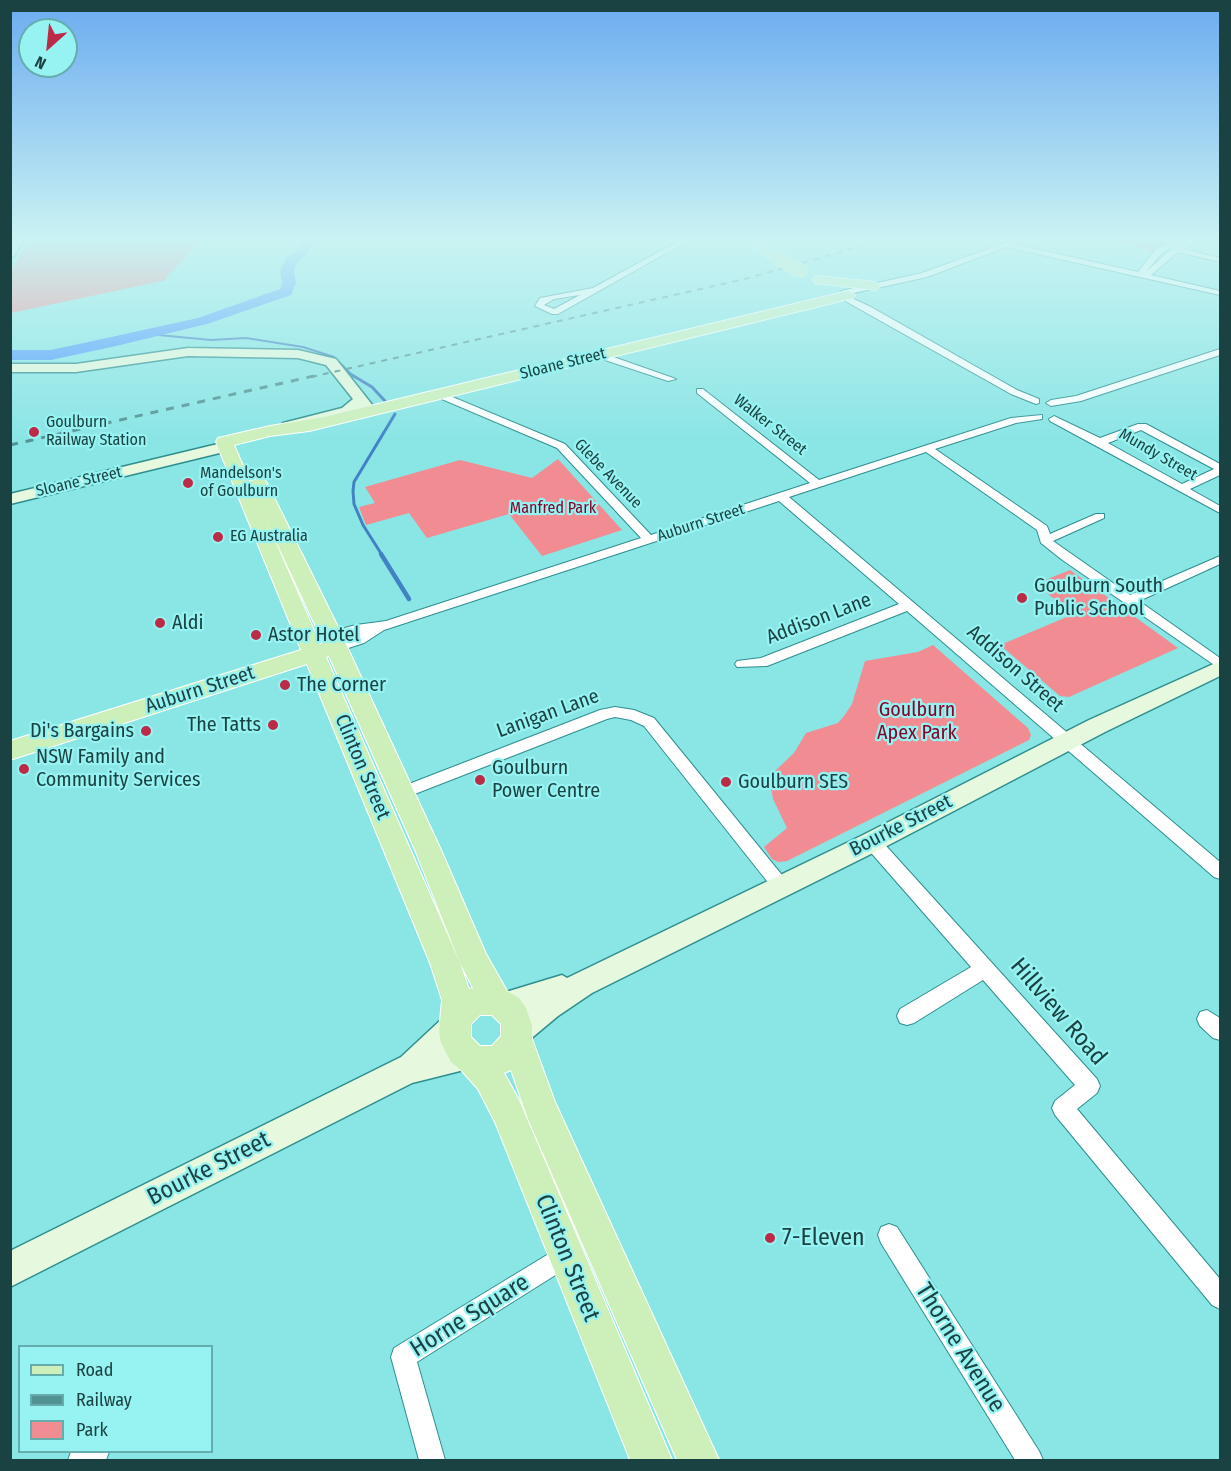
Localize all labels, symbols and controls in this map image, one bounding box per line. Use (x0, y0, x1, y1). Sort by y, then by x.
north arrow (18, 18, 78, 78)
text: N (32, 52, 49, 73)
street label: Sloane Street (518, 344, 608, 384)
street label: Walker Street (730, 391, 810, 459)
place label: Goulburn Railway Station (46, 413, 146, 451)
marker: Goulburn Railway Station (27, 425, 41, 439)
street label: Mundy Street (1116, 425, 1200, 485)
street label: Glebe Avenue (570, 435, 646, 513)
street label: Sloane Street (34, 463, 124, 501)
place label: Mandelson's of Goulburn (200, 464, 282, 502)
marker: Mandelson's of Goulburn (181, 476, 195, 490)
park label: Manfred Park (510, 499, 596, 519)
street label: Auburn Street (655, 500, 747, 546)
place label: EG Australia (230, 527, 308, 547)
marker: EG Australia (211, 530, 225, 544)
place label: Goulburn South Public School (1034, 574, 1163, 621)
street label: Addison Lane (763, 588, 875, 650)
marker: Goulburn South Public School (1015, 591, 1029, 605)
place label: Aldi (172, 611, 203, 635)
marker: Aldi (153, 616, 167, 630)
street label: Addison Street (962, 620, 1068, 718)
place label: Astor Hotel (268, 623, 360, 647)
marker: Astor Hotel (249, 628, 263, 642)
street label: Auburn Street (142, 661, 258, 719)
place label: The Corner (297, 673, 386, 697)
marker: The Corner (278, 678, 292, 692)
street label: Lanigan Lane (494, 684, 602, 744)
park label: Goulburn Apex Park (877, 698, 957, 745)
street label: Clinton Street (329, 711, 395, 823)
place label: The Tatts (187, 713, 261, 737)
marker: The Tatts (266, 718, 280, 732)
place label: Di's Bargains (30, 719, 134, 743)
marker: Di's Bargains (139, 724, 153, 738)
place label: NSW Family and Community Services (36, 745, 200, 792)
place label: Goulburn Power Centre (492, 756, 600, 803)
marker: NSW Family and Community Services (17, 762, 31, 776)
place label: Goulburn SES (738, 770, 848, 794)
marker: Goulburn Power Centre (473, 773, 487, 787)
marker: Goulburn SES (719, 775, 733, 789)
street label: Bourke Street (846, 790, 956, 862)
street label: Hillview Road (1004, 952, 1112, 1072)
street label: Bourke Street (143, 1126, 275, 1212)
street label: Clinton Street (528, 1190, 606, 1326)
place label: 7-Eleven (782, 1224, 865, 1252)
marker: 7-Eleven (763, 1231, 777, 1245)
street label: Horne Square (405, 1268, 535, 1364)
street label: Thorne Avenue (909, 1278, 1011, 1418)
legend (18, 1345, 213, 1453)
text: Road (76, 1359, 113, 1381)
text: Railway (76, 1389, 132, 1411)
text: Park (76, 1419, 108, 1441)

